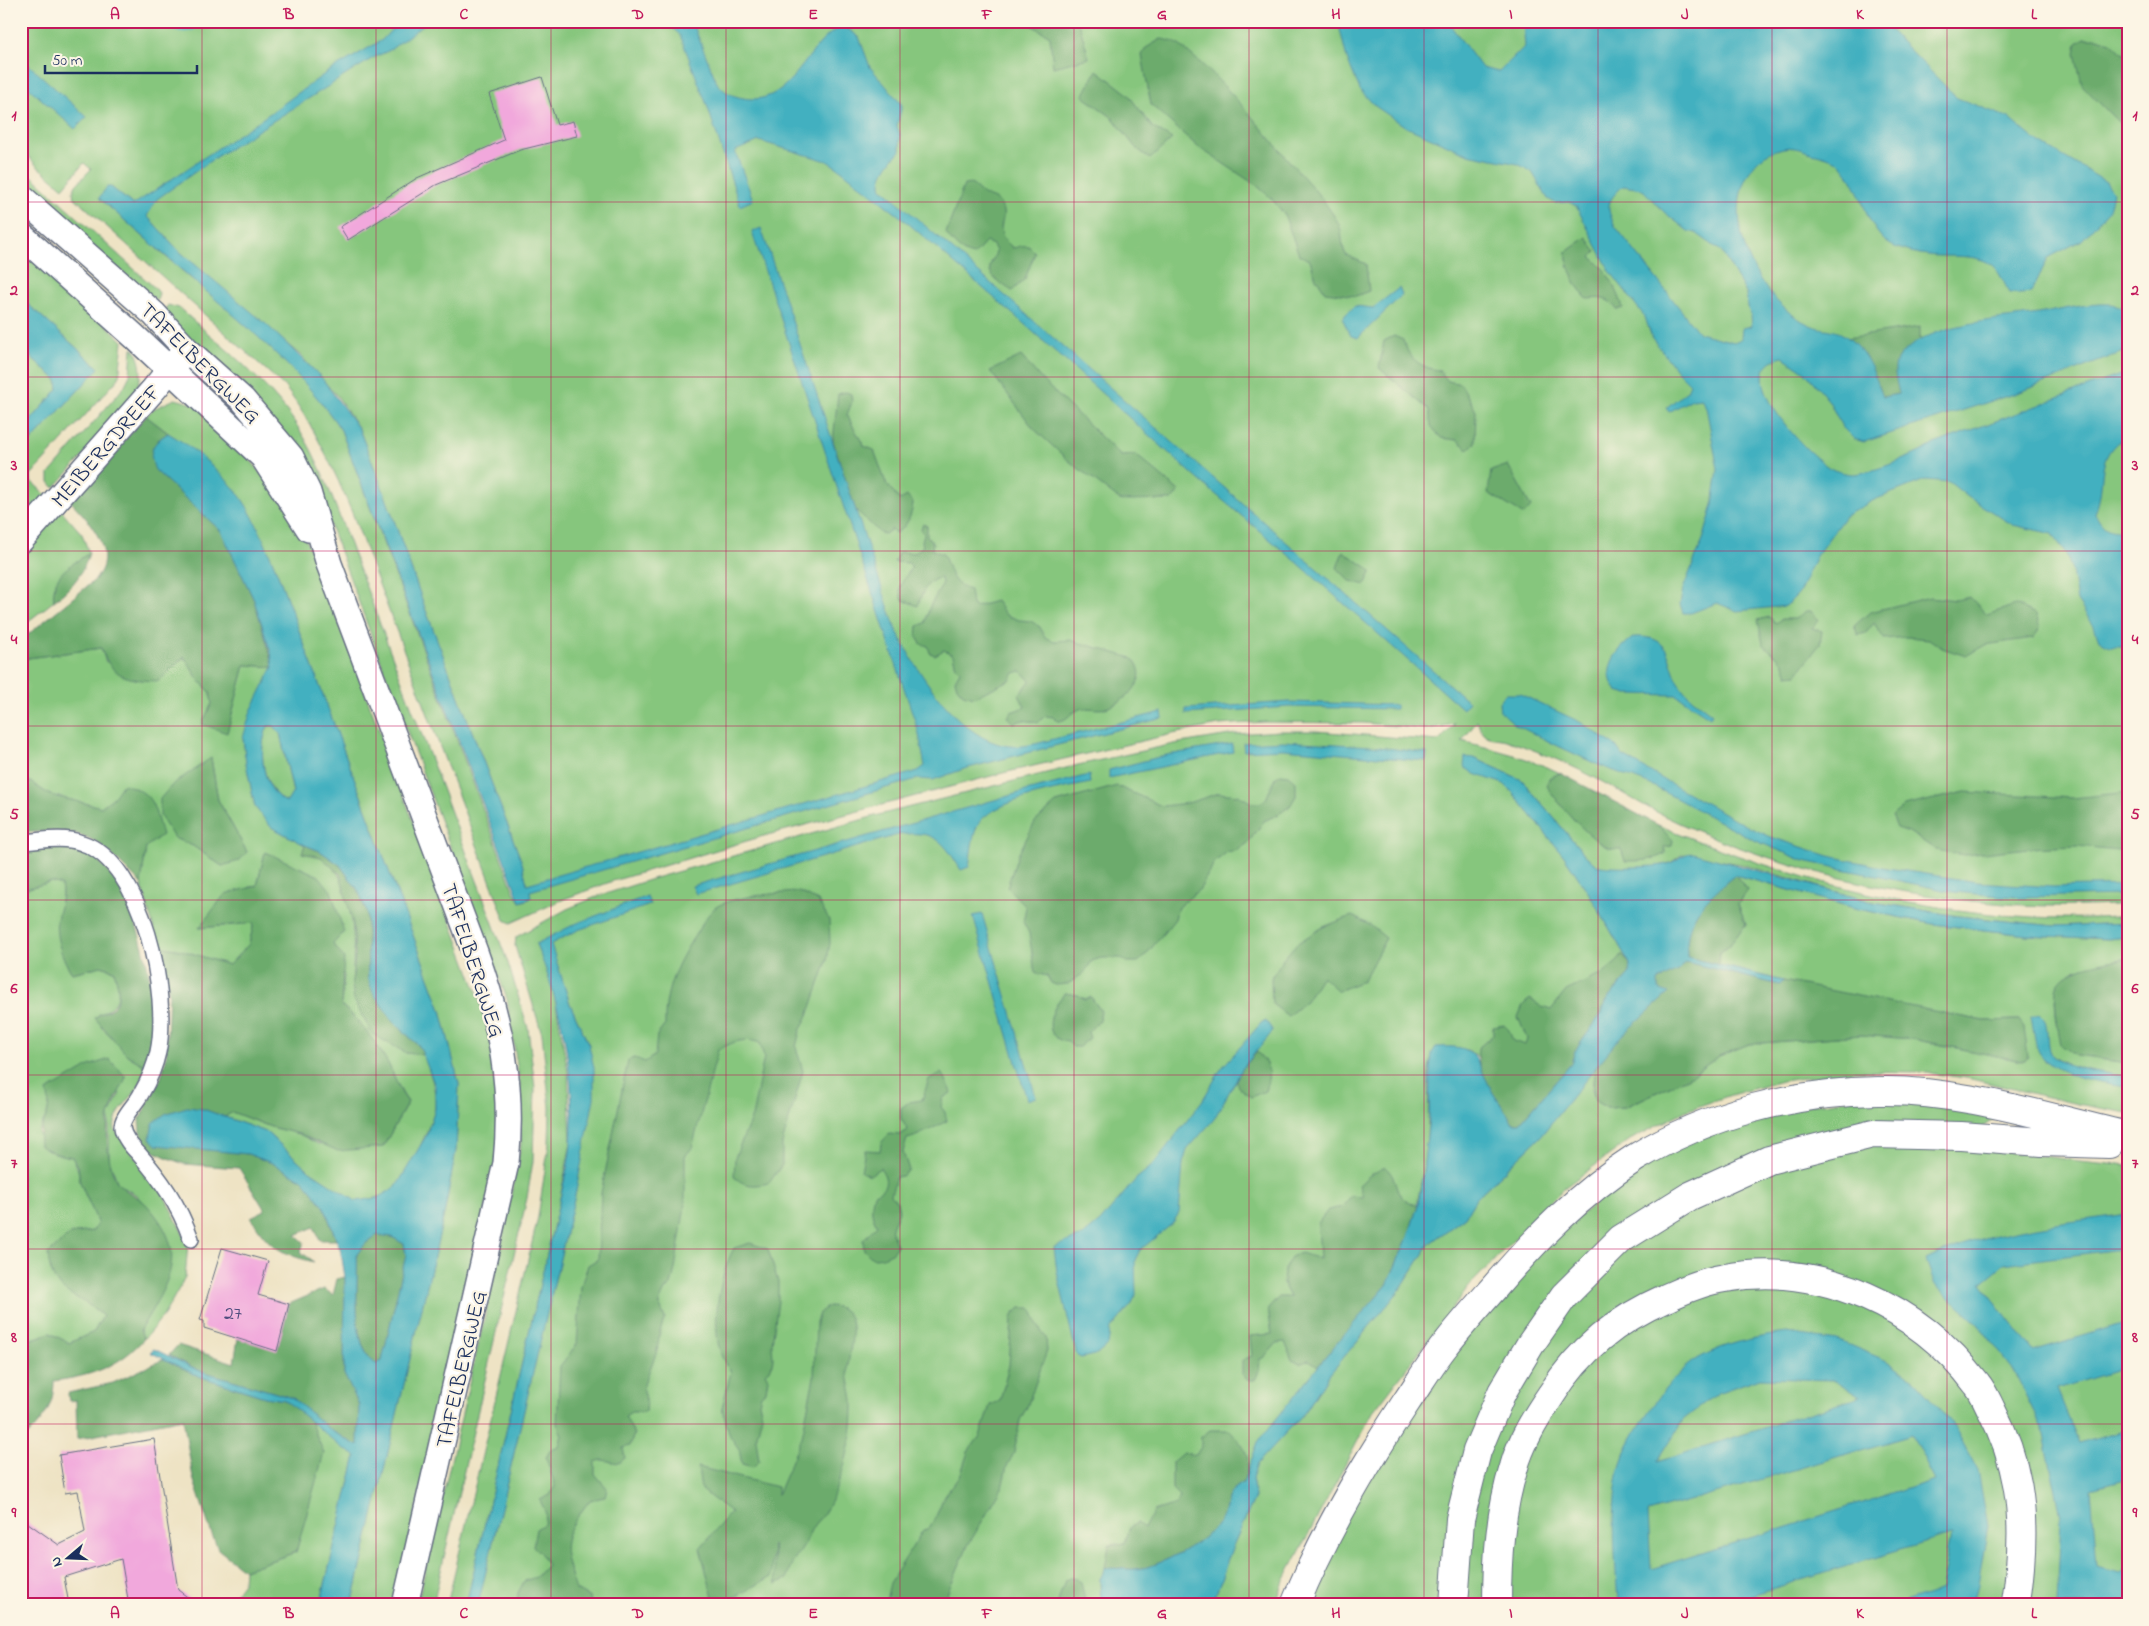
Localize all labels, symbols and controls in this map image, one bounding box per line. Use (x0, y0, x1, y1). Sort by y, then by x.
text: A (110, 3, 120, 27)
text: B (283, 3, 295, 27)
text: C (460, 3, 469, 27)
text: D (631, 3, 644, 27)
text: E (808, 3, 818, 27)
text: F (981, 3, 993, 27)
text: G (1157, 3, 1167, 27)
text: H (1331, 3, 1341, 27)
text: I (1509, 3, 1513, 27)
text: J (1681, 3, 1689, 27)
text: K (1856, 3, 1865, 27)
text: L (2031, 3, 2038, 27)
scale bar (45, 42, 198, 74)
text: 50 m (52, 50, 83, 72)
text: 1 (11, 104, 17, 128)
text: 1 (2132, 104, 2138, 128)
text: 2 (9, 279, 18, 303)
text: 2 (2130, 279, 2139, 303)
street label: TAFELBERGWEG (131, 296, 267, 432)
street label: MEIBERGDREEF (45, 378, 170, 516)
text: 3 (10, 454, 18, 478)
text: 3 (2131, 454, 2139, 478)
text: 4 (10, 628, 18, 652)
text: 4 (2131, 628, 2139, 652)
text: 5 (9, 803, 19, 827)
text: 5 (2130, 803, 2140, 827)
street label: TAFELBERGWEG (431, 880, 511, 1042)
text: 6 (9, 977, 18, 1001)
text: 6 (2130, 977, 2139, 1001)
text: 7 (11, 1152, 18, 1176)
text: 7 (2132, 1152, 2139, 1176)
street label: TAFELBERGWEG (429, 1288, 497, 1451)
house number: 27 (224, 1300, 242, 1329)
text: 8 (10, 1326, 17, 1350)
text: 8 (2131, 1326, 2138, 1350)
text: 9 (11, 1501, 17, 1525)
text: 9 (2132, 1501, 2138, 1525)
north arrow (42, 1534, 92, 1584)
text: N (46, 1554, 69, 1570)
text: A (110, 1602, 120, 1626)
text: B (283, 1602, 295, 1626)
text: C (460, 1602, 469, 1626)
text: D (631, 1602, 644, 1626)
text: E (808, 1602, 818, 1626)
text: F (981, 1602, 993, 1626)
text: G (1157, 1602, 1167, 1626)
text: H (1331, 1602, 1341, 1626)
text: I (1509, 1602, 1513, 1626)
text: J (1681, 1602, 1689, 1626)
text: K (1856, 1602, 1865, 1626)
text: L (2031, 1602, 2038, 1626)

